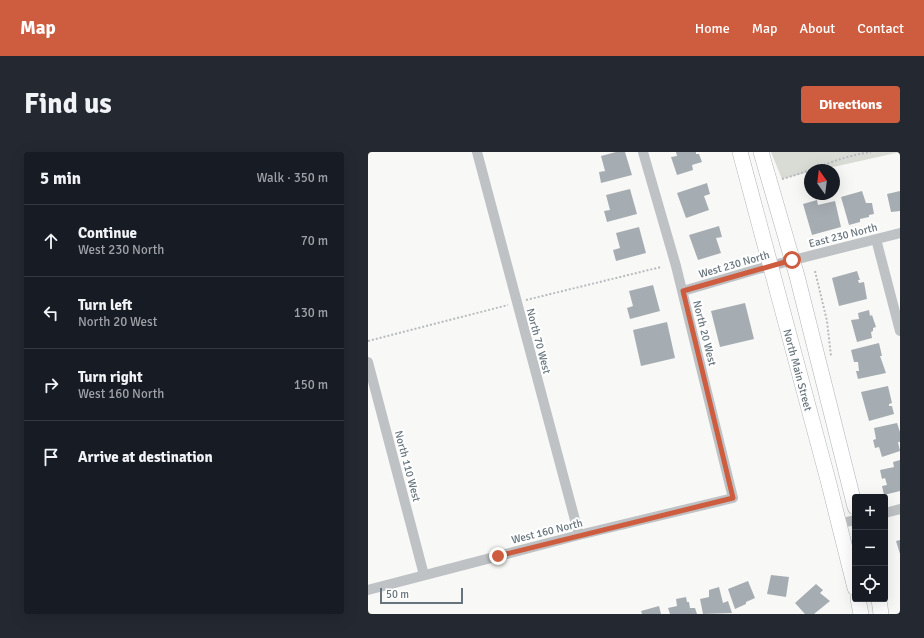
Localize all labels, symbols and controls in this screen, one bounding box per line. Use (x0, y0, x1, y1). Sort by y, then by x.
text: Map (20, 16, 56, 40)
text: Home (695, 20, 730, 37)
text: Map (752, 20, 777, 37)
text: About (799, 20, 835, 37)
text: Contact (857, 20, 904, 37)
button: Directions (801, 86, 900, 123)
text: Find us (24, 87, 112, 121)
north arrow (804, 164, 840, 200)
text: 5 min (40, 168, 81, 189)
text: Walk · 350 m (257, 170, 328, 186)
street label: East 230 North (807, 221, 879, 250)
text: Continue (78, 224, 137, 242)
icon: ahead (40, 230, 62, 252)
text: 70 m (301, 233, 328, 249)
text: West 230 North (78, 242, 164, 258)
street label: West 230 North (697, 248, 771, 281)
route start (783, 251, 801, 269)
text: Turn left (78, 296, 132, 314)
street label: North 20 West (690, 299, 719, 367)
icon: left (40, 302, 62, 324)
text: 130 m (294, 305, 328, 321)
street label: North 70 West (524, 307, 554, 375)
text: North 20 West (78, 314, 157, 330)
street label: North Main Street (780, 328, 815, 413)
text: Turn right (78, 368, 143, 386)
icon: right (40, 374, 62, 396)
text: 150 m (294, 377, 328, 393)
text: West 160 North (78, 386, 164, 402)
street label: North 110 West (392, 429, 423, 503)
icon: arrive (40, 446, 62, 468)
text: Arrive at destination (78, 448, 213, 466)
map controls (852, 494, 888, 602)
button: + (852, 494, 888, 530)
street label: West 160 North (510, 516, 584, 547)
button: − (852, 530, 888, 566)
route end (489, 547, 507, 565)
button: locate (852, 566, 888, 602)
scale bar (380, 586, 463, 605)
text: 50 m (386, 588, 409, 601)

